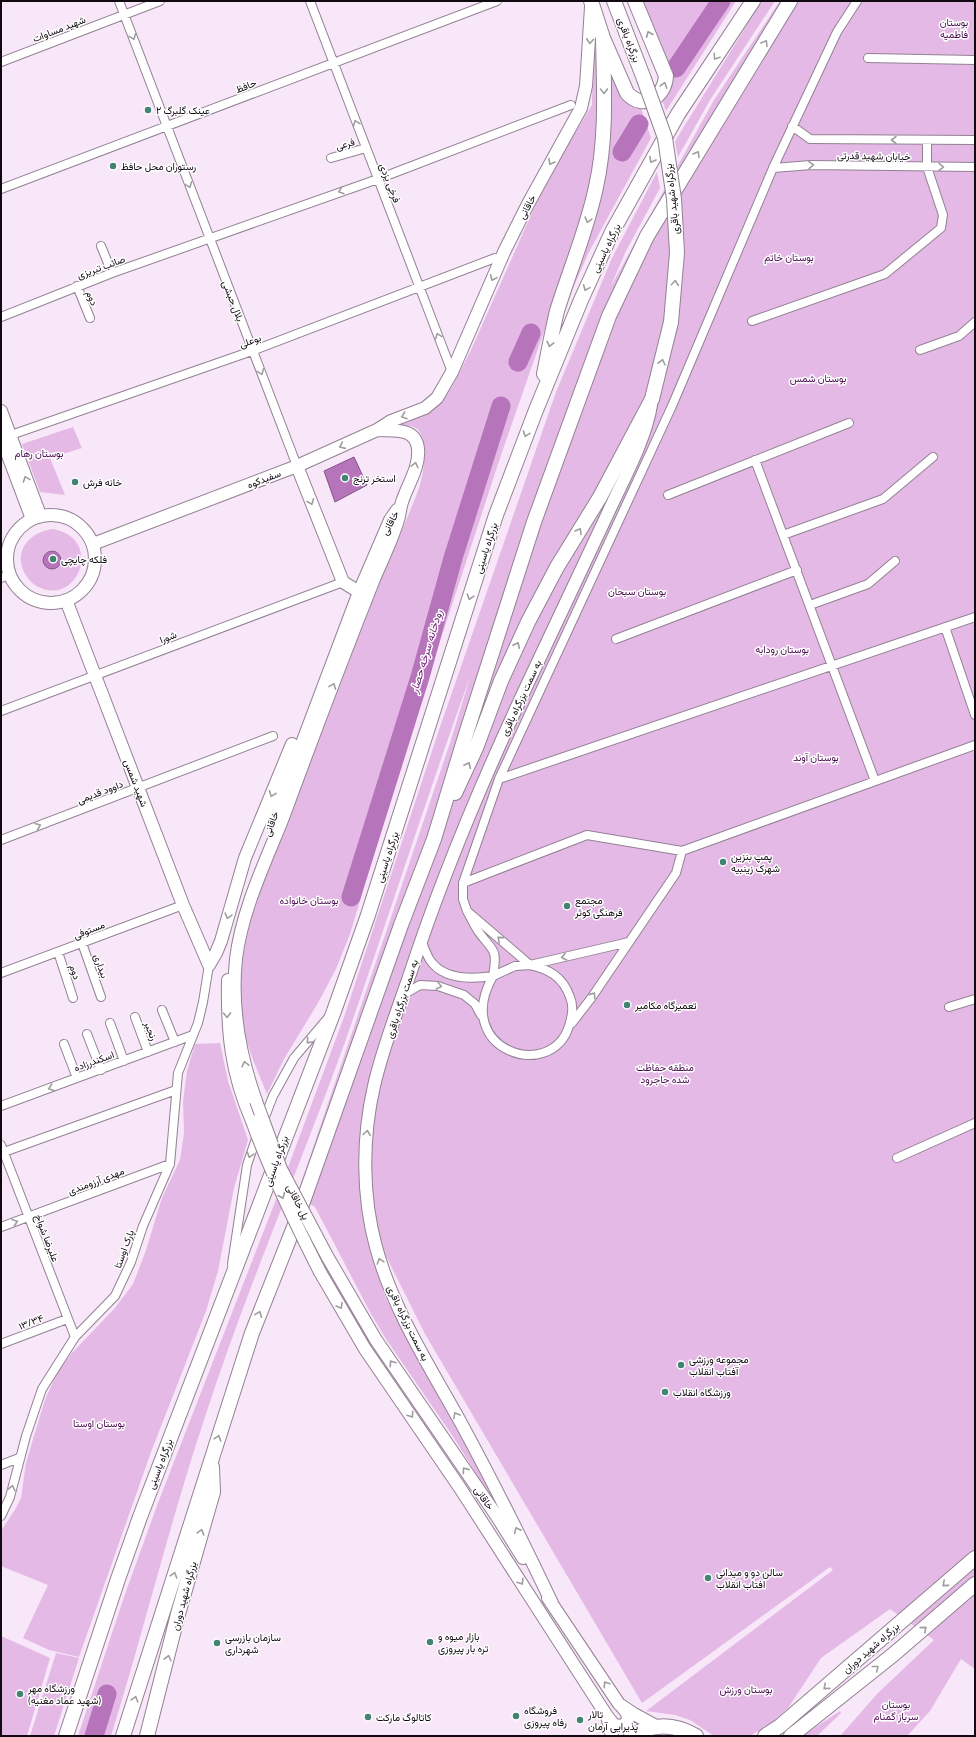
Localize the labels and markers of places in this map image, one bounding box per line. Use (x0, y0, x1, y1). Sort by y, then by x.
place label: عینک گلبرگ ۲ (156, 103, 210, 118)
marker: عینک گلبرگ ۲ (143, 105, 153, 115)
place label: رستوران محل حافظ (121, 159, 196, 174)
marker: رستوران محل حافظ (108, 161, 118, 171)
place label: استخر ترنج (353, 471, 396, 486)
marker: استخر ترنج (340, 473, 350, 483)
place label: خانه فرش (83, 475, 122, 490)
marker: خانه فرش (70, 477, 80, 487)
place label: فلکه چایچی (61, 552, 107, 567)
marker: فلکه چایچی (48, 554, 58, 564)
place label: پمپ بنزین شهرک زینبیه (731, 849, 780, 876)
marker: پمپ بنزین شهرک زینبیه (718, 857, 728, 867)
place label: مجتمع فرهنگی کوثر (574, 893, 623, 920)
marker: مجتمع فرهنگی کوثر (562, 901, 572, 911)
place label: تعمیرگاه مکامیر (634, 998, 697, 1013)
marker: تعمیرگاه مکامیر (622, 1000, 632, 1010)
place label: مجموعه ورزشی آفتاب انقلاب (689, 1352, 749, 1379)
marker: مجموعه ورزشی آفتاب انقلاب (676, 1360, 686, 1370)
place label: ورزشگاه انقلاب (673, 1385, 731, 1400)
marker: ورزشگاه انقلاب (660, 1387, 670, 1397)
place label: سالن دو و میدانی افتاب انقلاب (716, 1565, 783, 1592)
marker: سالن دو و میدانی افتاب انقلاب (703, 1573, 713, 1583)
place label: بازار میوه و تره بار پیروزی (438, 1629, 488, 1656)
place label: سازمان بازرسی شهرداری (225, 1630, 281, 1657)
marker: بازار میوه و تره بار پیروزی (425, 1637, 435, 1647)
marker: سازمان بازرسی شهرداری (212, 1638, 222, 1648)
place label: ورزشگاه مهر (شهید عماد مغنیه) (27, 1681, 101, 1708)
marker: ورزشگاه مهر (شهید عماد مغنیه) (15, 1689, 25, 1699)
place label: فروشگاه رفاه پیروزی (524, 1703, 567, 1730)
place label: تالار پذیرایی آرمان (587, 1707, 638, 1734)
place label: کاتالوگ مارکت (376, 1710, 432, 1725)
marker: فروشگاه رفاه پیروزی (511, 1711, 521, 1721)
marker: کاتالوگ مارکت (363, 1712, 373, 1722)
marker: تالار پذیرایی آرمان (575, 1715, 585, 1725)

